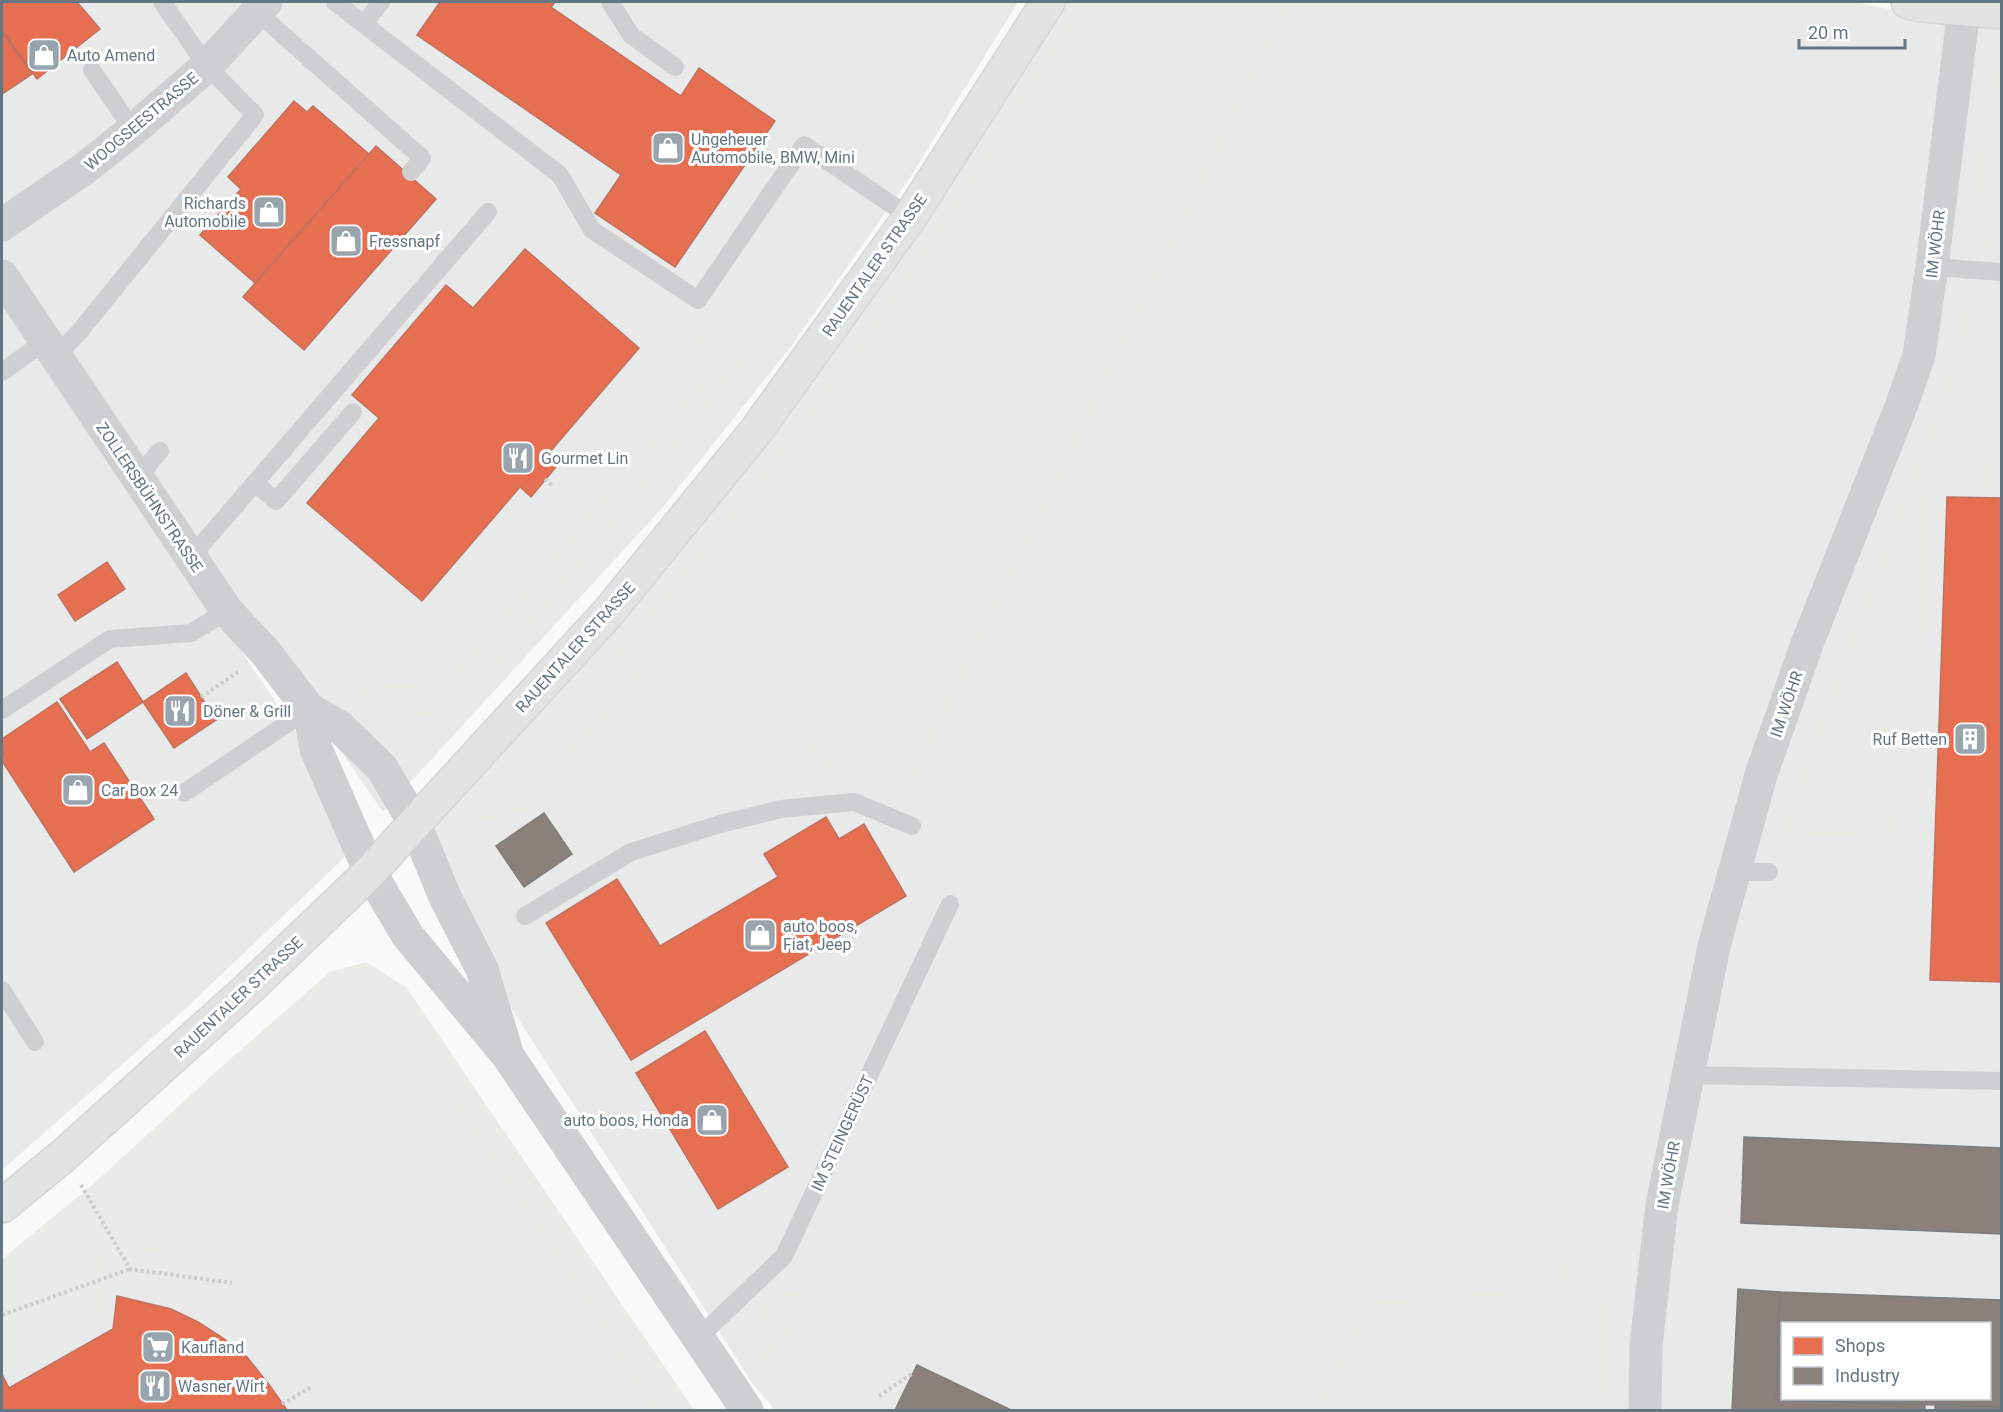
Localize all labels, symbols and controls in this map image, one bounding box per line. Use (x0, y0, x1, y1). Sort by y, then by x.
scale bar (1799, 12, 1906, 50)
text: 20 m (1808, 22, 1848, 43)
shop icon: Auto Amend (26, 37, 62, 73)
place label: Auto Amend (67, 46, 155, 65)
street label: WOOGSEESTRASSE (81, 68, 202, 174)
shop icon: Ungeheuer Automobile, BMW, Mini (650, 130, 686, 166)
place label: Ungeheuer Automobile, BMW, Mini (691, 130, 855, 167)
street label: RAUENTALER STRASSE (818, 191, 931, 340)
place label: Richards Automobile (164, 194, 246, 231)
shop icon: Richards Automobile (251, 194, 287, 230)
street label: IM WÖHR (1922, 209, 1949, 279)
shop icon: Fressnapf (328, 223, 364, 259)
place label: Fressnapf (369, 232, 440, 251)
street label: ZOLLERSBÜHNSTRASSE (92, 419, 207, 576)
restaurant icon: Gourmet Lin (500, 440, 536, 476)
place label: Gourmet Lin (541, 449, 628, 468)
street label: RAUENTALER STRASSE (512, 578, 639, 717)
street label: IM WÖHR (1766, 668, 1807, 740)
restaurant icon: Döner & Grill (162, 693, 198, 729)
place label: Döner & Grill (203, 702, 291, 721)
building icon: Ruf Betten (1952, 721, 1988, 757)
place label: Ruf Betten (1873, 730, 1947, 749)
shop icon: Car Box 24 (60, 772, 96, 808)
place label: Car Box 24 (101, 781, 178, 800)
shop icon: auto boos, Fiat, Jeep (742, 917, 778, 953)
place label: auto boos, Fiat, Jeep (783, 917, 857, 954)
street label: RAUENTALER STRASSE (170, 933, 307, 1062)
street label: IM STEINGERÜST (807, 1072, 878, 1194)
shop icon: auto boos, Honda (694, 1102, 730, 1138)
place label: auto boos, Honda (564, 1111, 689, 1130)
street label: IM WÖHR (1653, 1139, 1684, 1211)
legend (1781, 1322, 1991, 1400)
supermarket icon: Kaufland (140, 1329, 176, 1365)
text: Shops (1835, 1335, 1885, 1356)
place label: Kaufland (181, 1338, 244, 1357)
text: Industry (1835, 1365, 1900, 1386)
restaurant icon: Wasner Wirt (137, 1368, 173, 1404)
place label: Wasner Wirt (178, 1377, 265, 1396)

